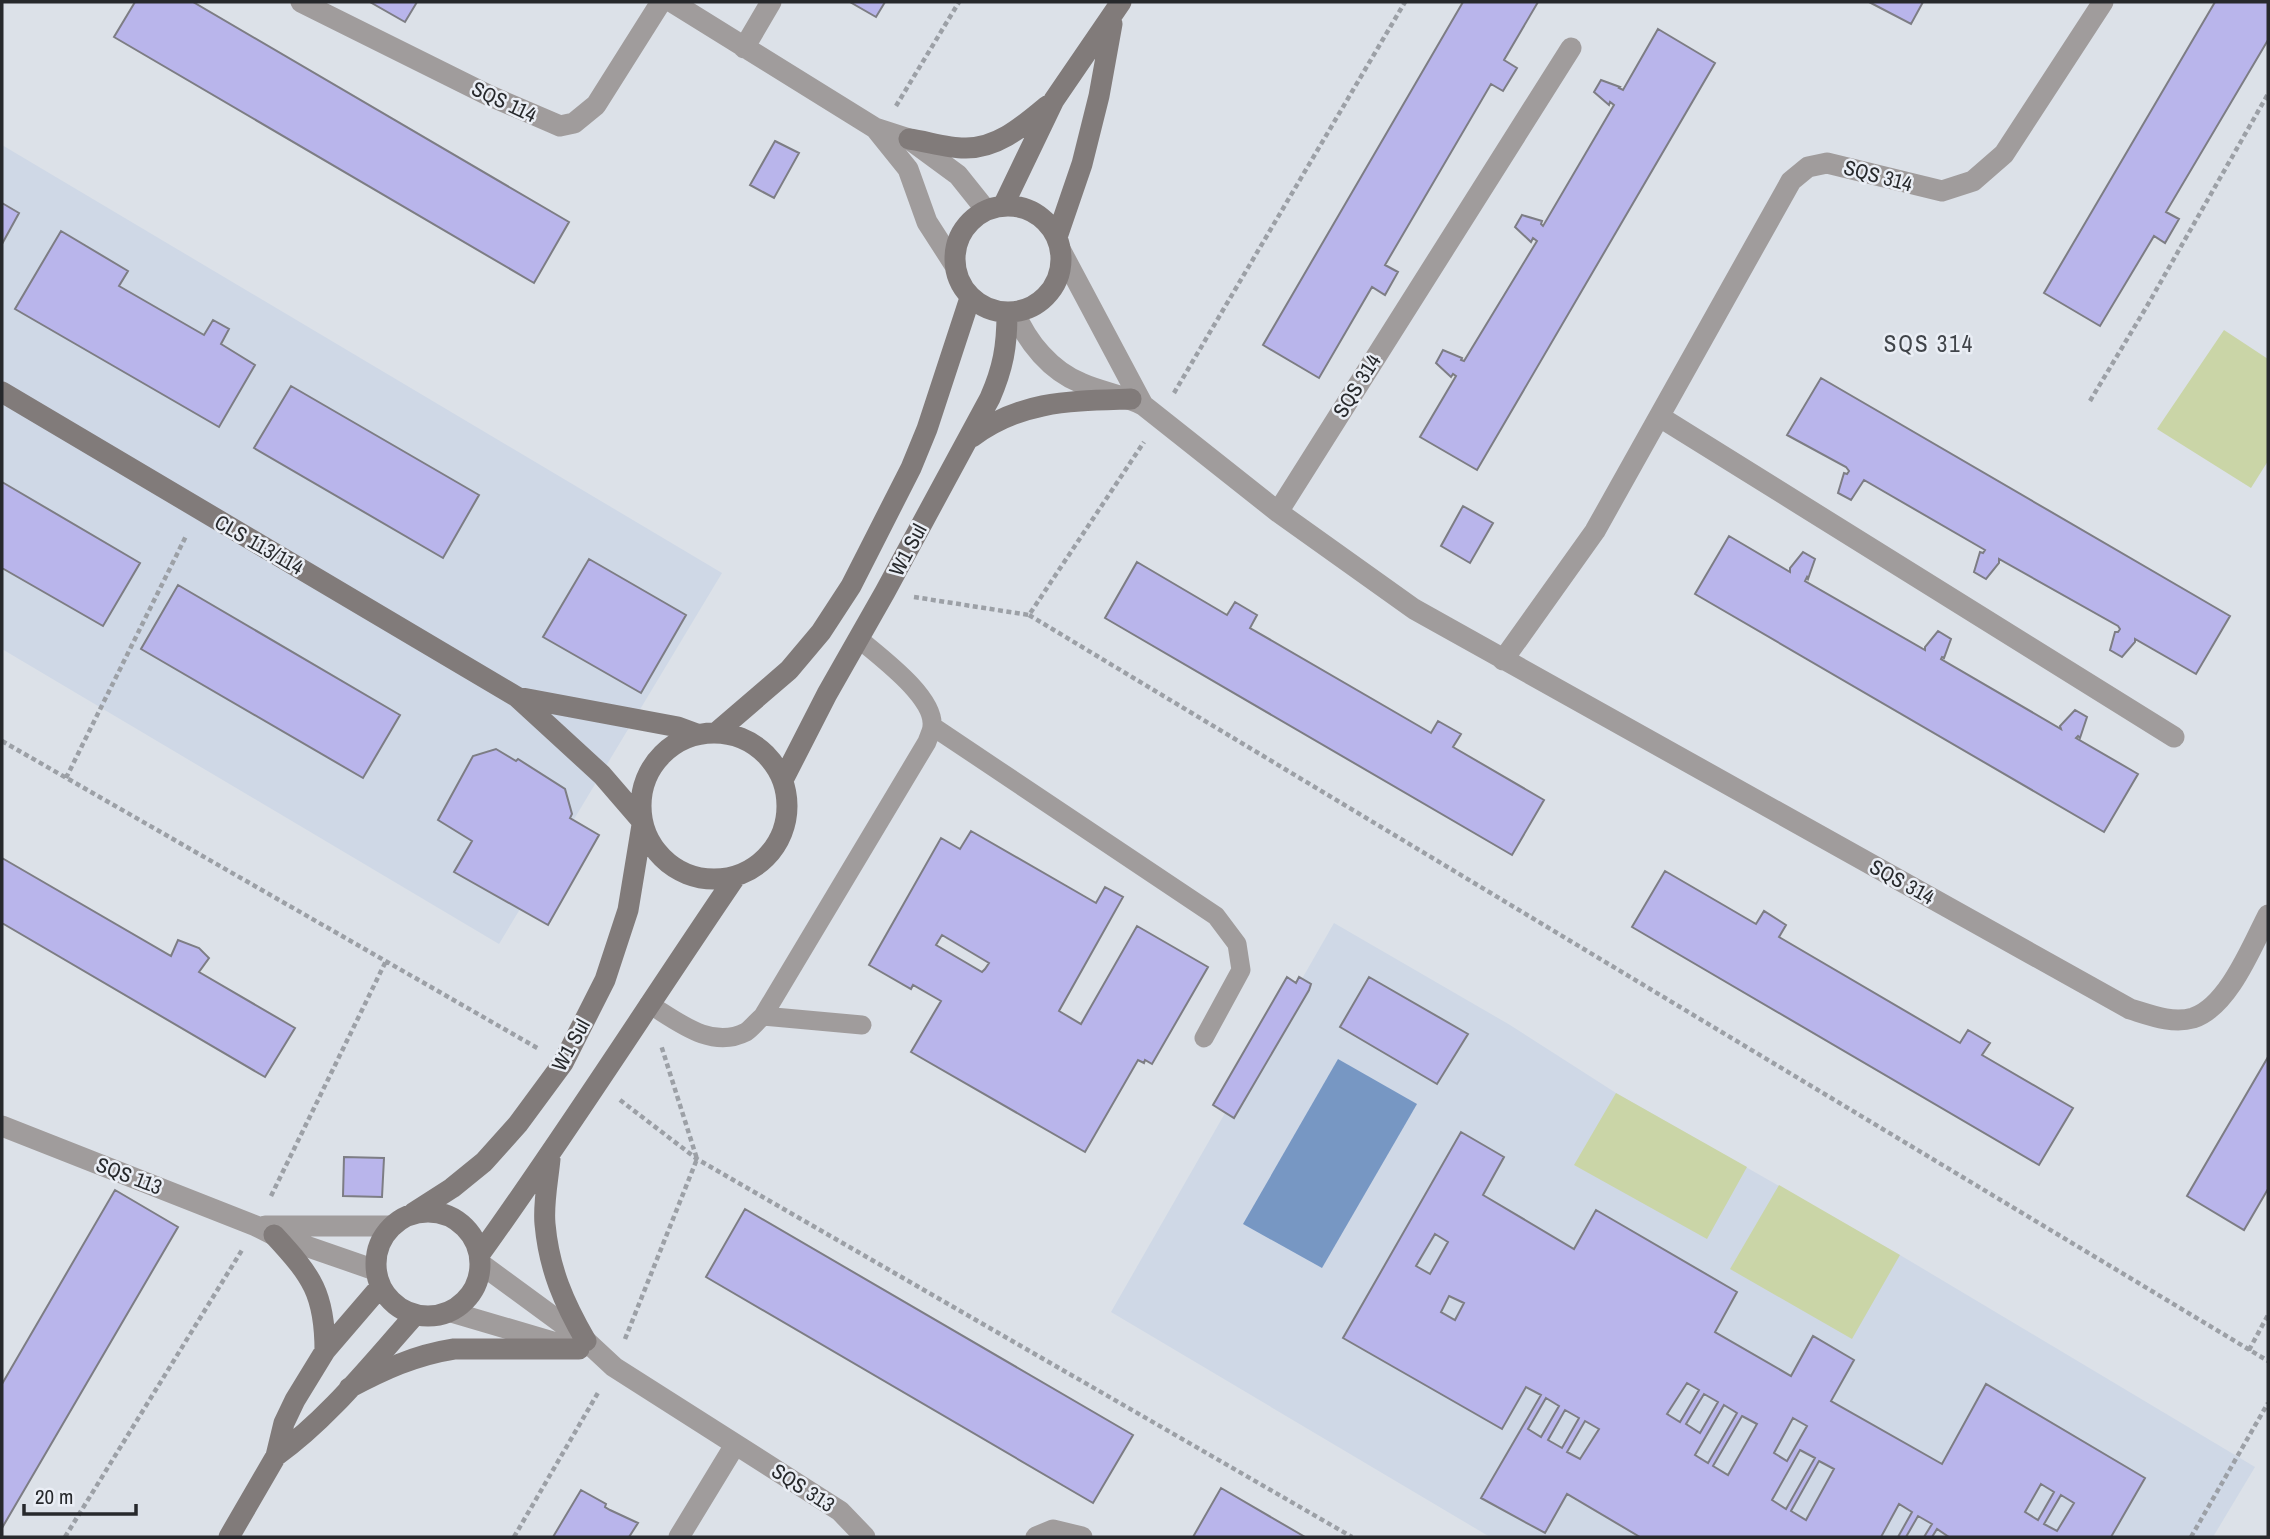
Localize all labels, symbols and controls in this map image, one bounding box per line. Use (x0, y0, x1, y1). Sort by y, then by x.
street label: SQS 114 (467, 74, 542, 129)
street label: SQS 314 (1841, 152, 1916, 199)
district label: SQS 314 (1884, 328, 1974, 359)
street label: SQS 314 (1326, 348, 1388, 423)
street label: CLS 113/114 (210, 508, 309, 582)
street label: W1 Sul (882, 518, 933, 581)
street label: SQS 314 (1865, 852, 1940, 911)
street label: W1 Sul (544, 1013, 597, 1076)
street label: SQS 113 (92, 1150, 166, 1201)
street label: SQS 313 (766, 1456, 840, 1519)
scale bar (24, 1472, 136, 1516)
text: 20 m (35, 1482, 73, 1511)

